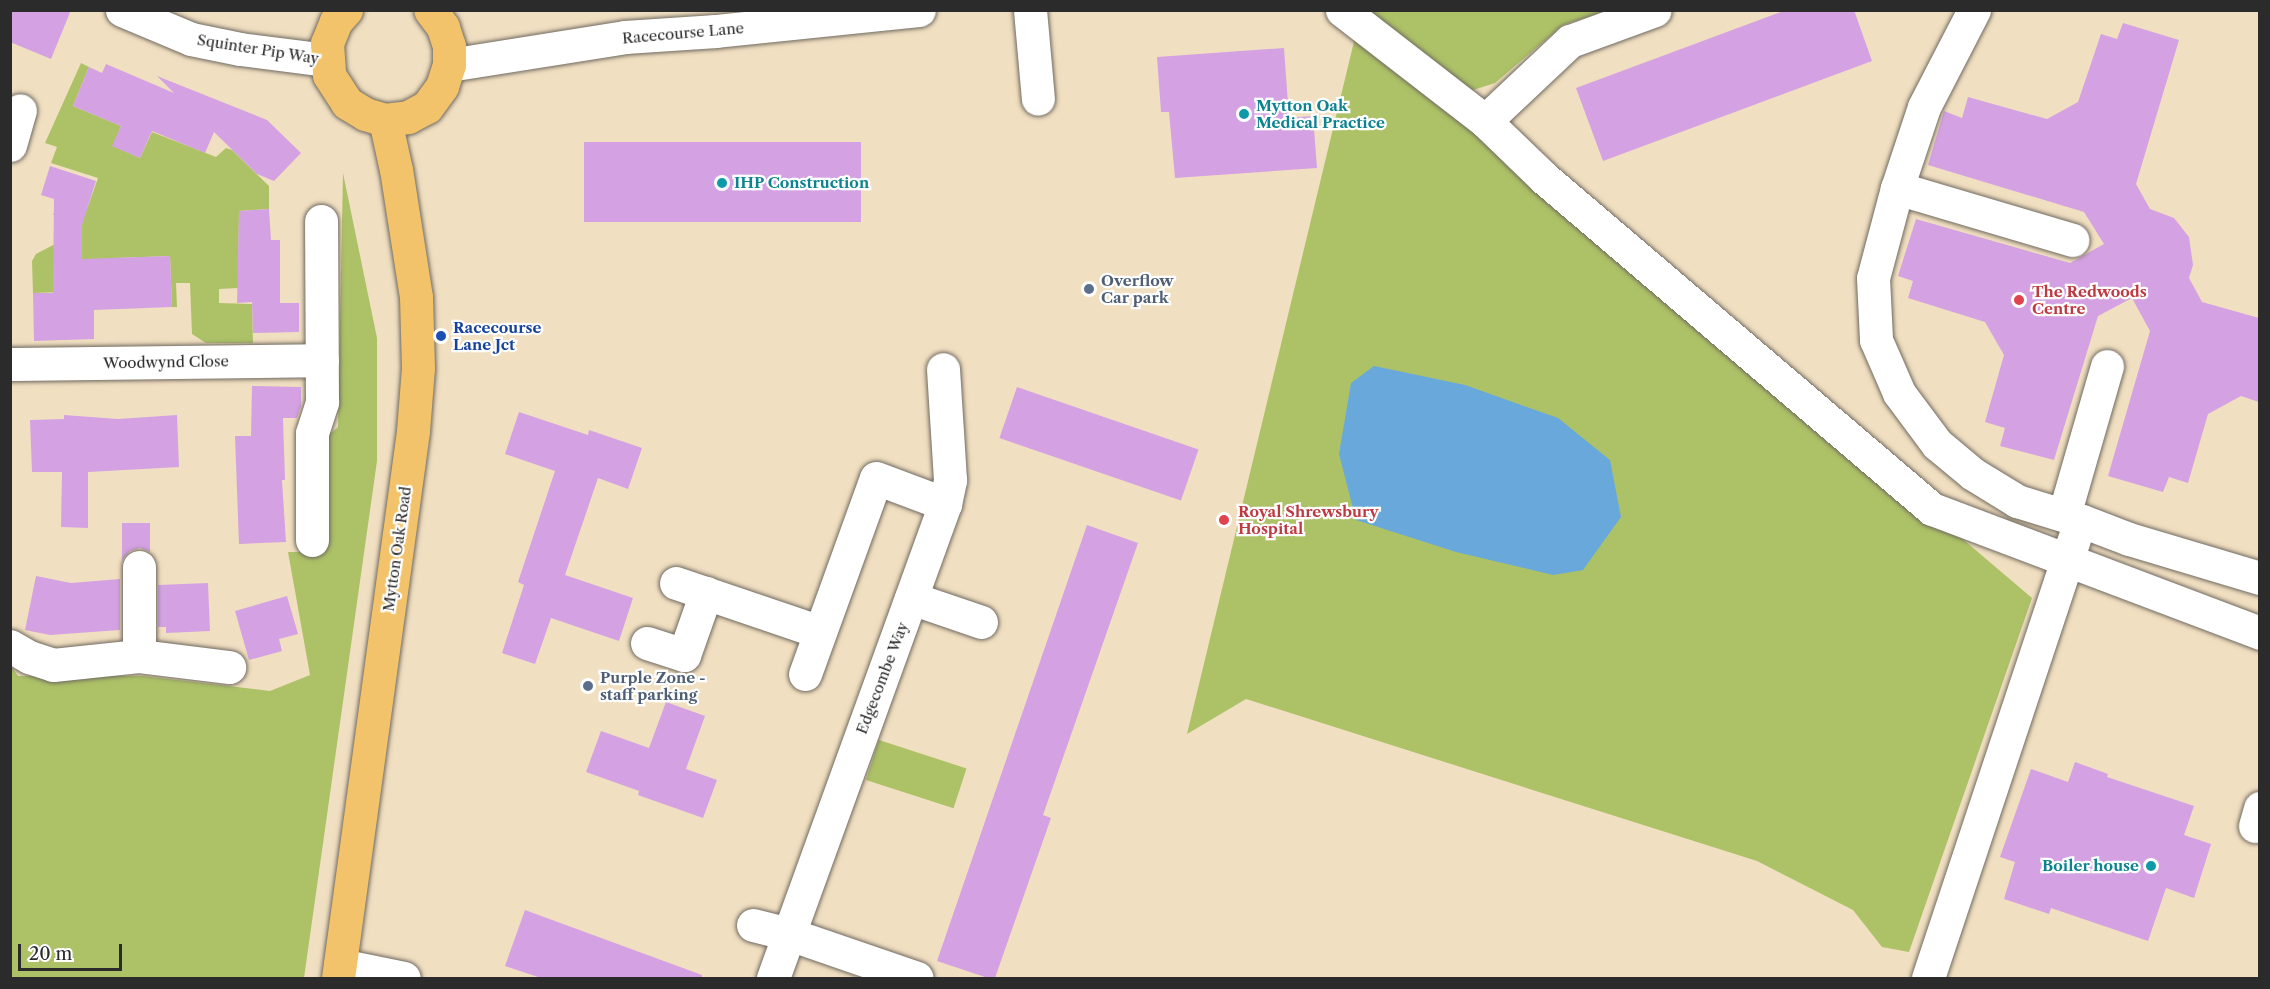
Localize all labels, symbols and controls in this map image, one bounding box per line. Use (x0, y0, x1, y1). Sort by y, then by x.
street label: Racecourse Lane (621, 19, 745, 47)
street label: Squinter Pip Way (195, 30, 321, 68)
place label: Mytton Oak Medical Practice (1256, 96, 1385, 131)
marker: Mytton Oak Medical Practice (1237, 107, 1251, 121)
place label: IHP Construction (734, 174, 870, 192)
marker: IHP Construction (715, 176, 729, 190)
place label: Overflow Car park (1101, 271, 1174, 306)
marker: Overflow Car park (1082, 282, 1096, 296)
place label: The Redwoods Centre (2032, 282, 2147, 317)
marker: The Redwoods Centre (2010, 291, 2028, 309)
place label: Racecourse Lane Jct (453, 318, 541, 353)
marker: Racecourse Lane Jct (434, 329, 448, 343)
street label: Woodwynd Close (103, 352, 229, 372)
street label: Mytton Oak Road (379, 485, 415, 613)
place label: Royal Shrewsbury Hospital (1238, 502, 1378, 537)
marker: Royal Shrewsbury Hospital (1215, 511, 1233, 529)
street label: Edgecombe Way (852, 619, 912, 737)
place label: Purple Zone - staff parking (600, 668, 706, 703)
marker: Purple Zone - staff parking (581, 679, 595, 693)
place label: Boiler house (2042, 857, 2139, 875)
marker: Boiler house (2144, 859, 2158, 873)
scale bar (21, 932, 124, 970)
text: 20 m (29, 943, 72, 965)

